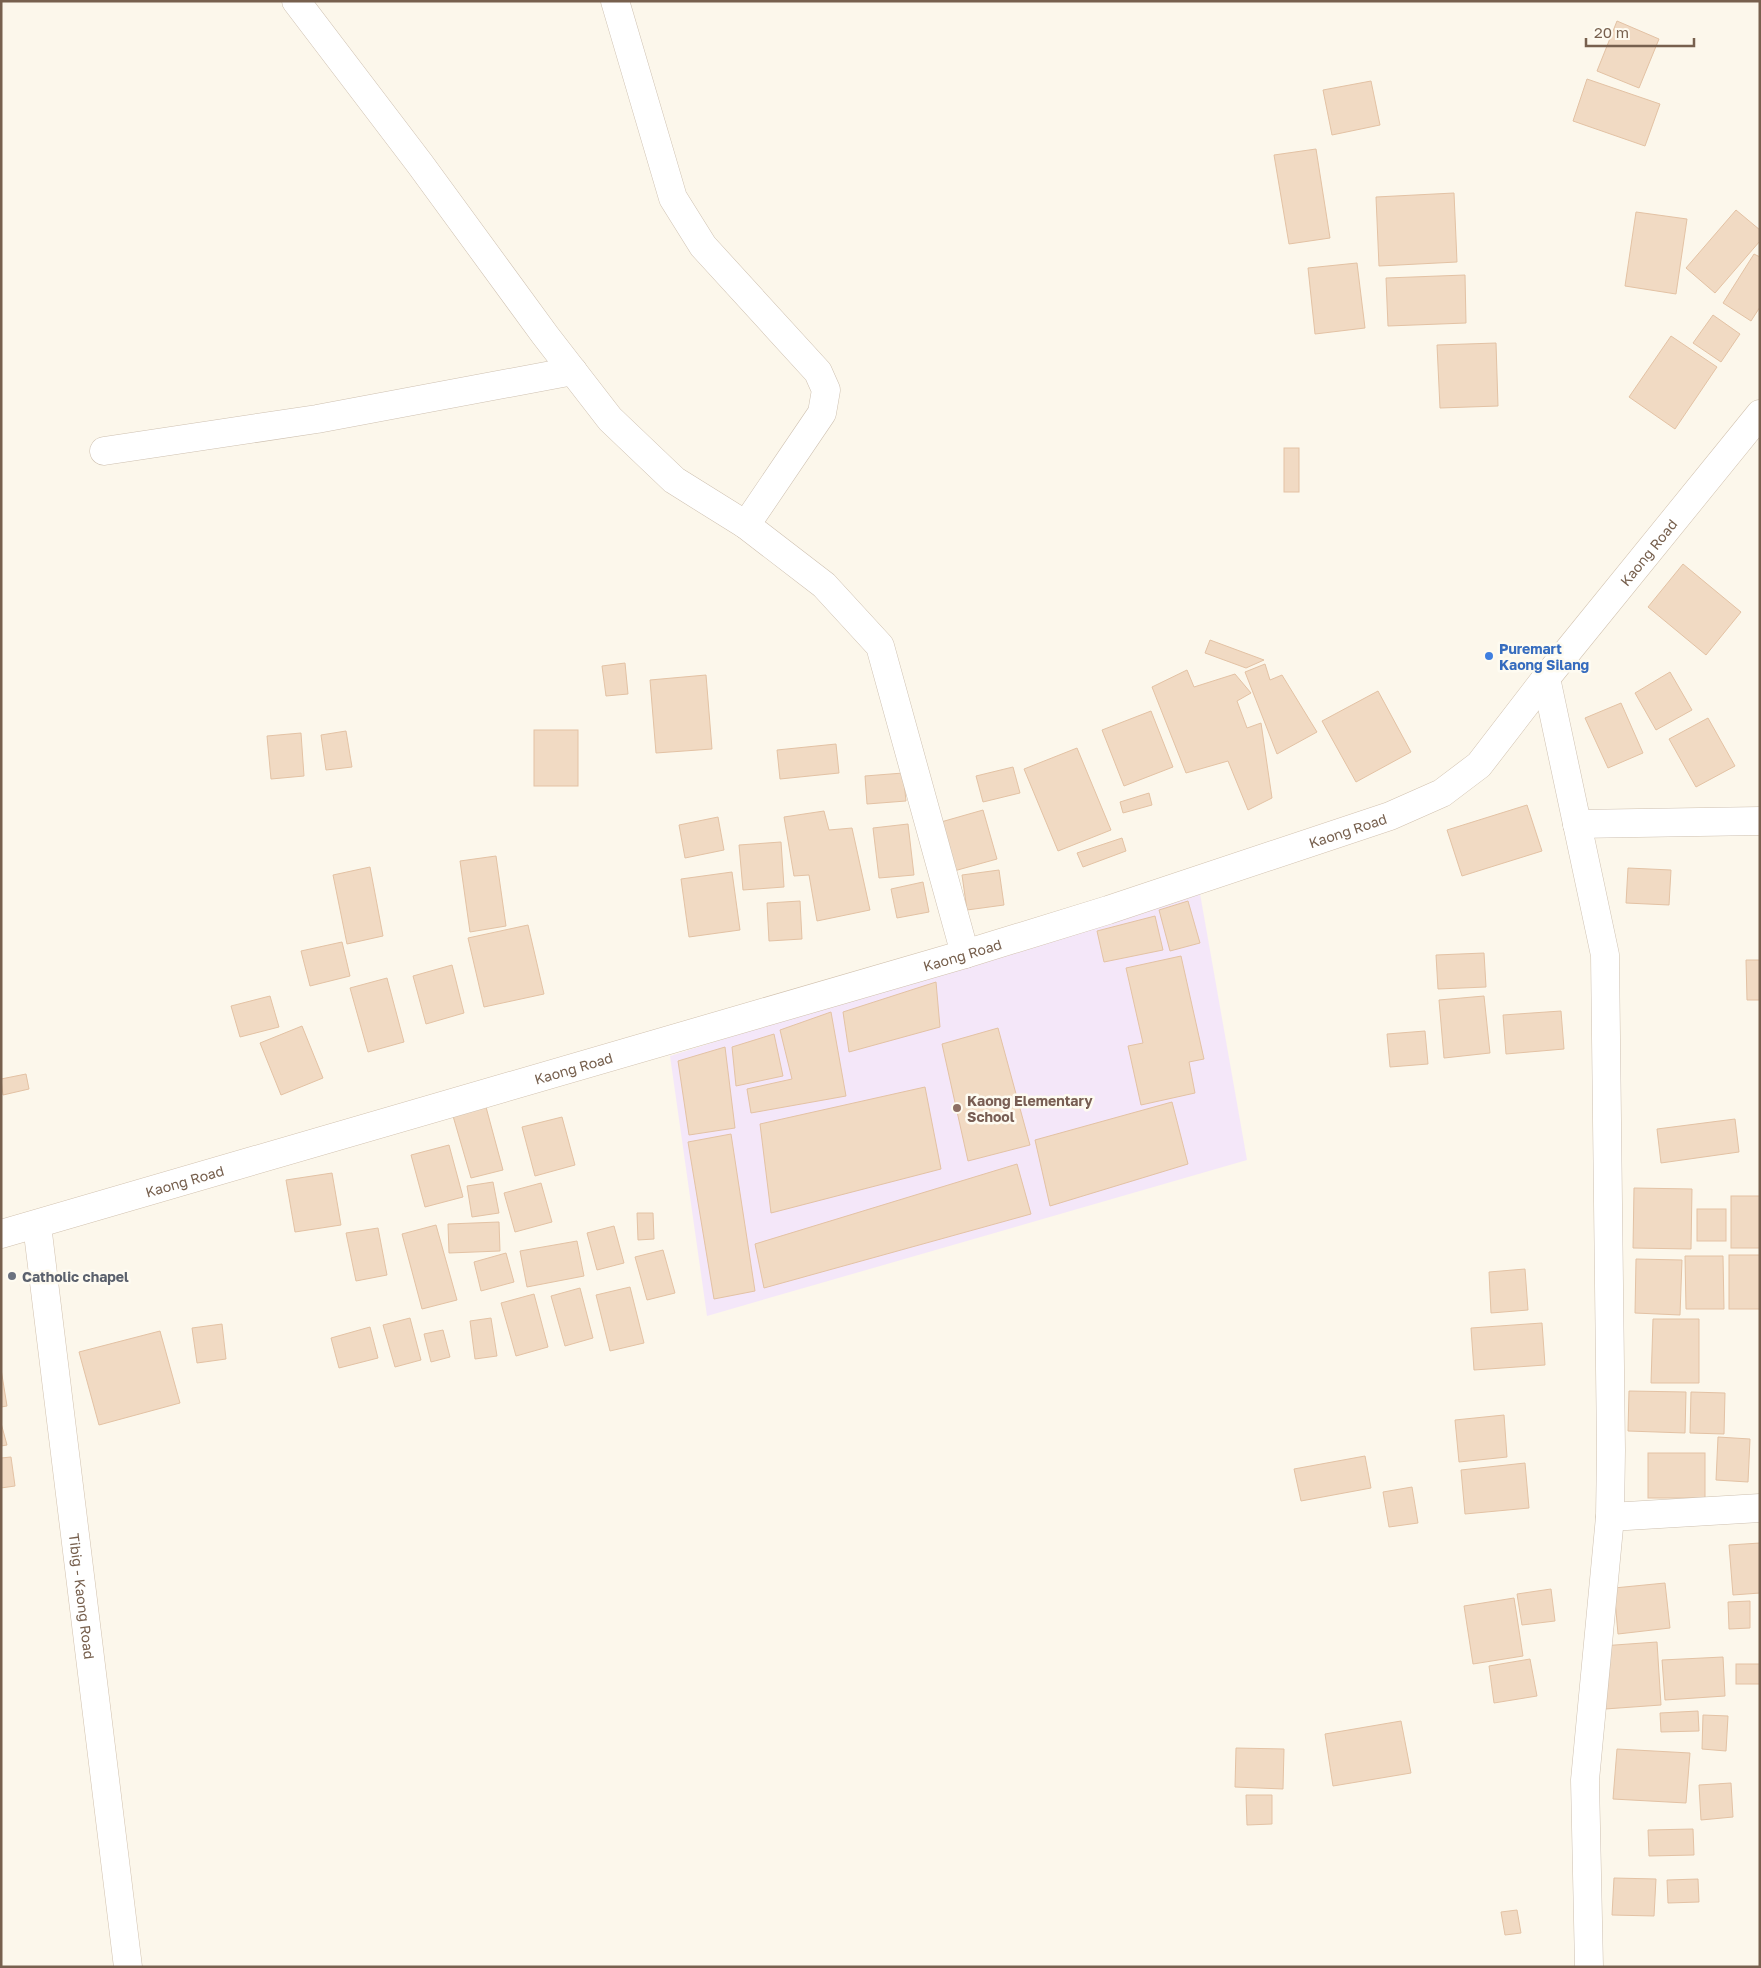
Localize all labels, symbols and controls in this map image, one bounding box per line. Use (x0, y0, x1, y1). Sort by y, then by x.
scale bar (1586, 15, 1694, 47)
text: 20 m (1594, 23, 1629, 41)
street label: Kaong Road (1616, 515, 1680, 589)
place label: Puremart Kaong Silang (1499, 640, 1589, 673)
marker: Puremart Kaong Silang (1483, 650, 1495, 662)
street label: Kaong Road (1306, 809, 1389, 851)
street label: Kaong Road (921, 935, 1003, 974)
street label: Kaong Road (532, 1048, 615, 1087)
place label: Kaong Elementary School (967, 1092, 1093, 1125)
marker: Kaong Elementary School (951, 1102, 963, 1114)
street label: Kaong Road (143, 1161, 226, 1200)
place label: Catholic chapel (22, 1268, 129, 1285)
marker: Catholic chapel (6, 1270, 18, 1282)
street label: Tibig - Kaong Road (66, 1532, 99, 1660)

